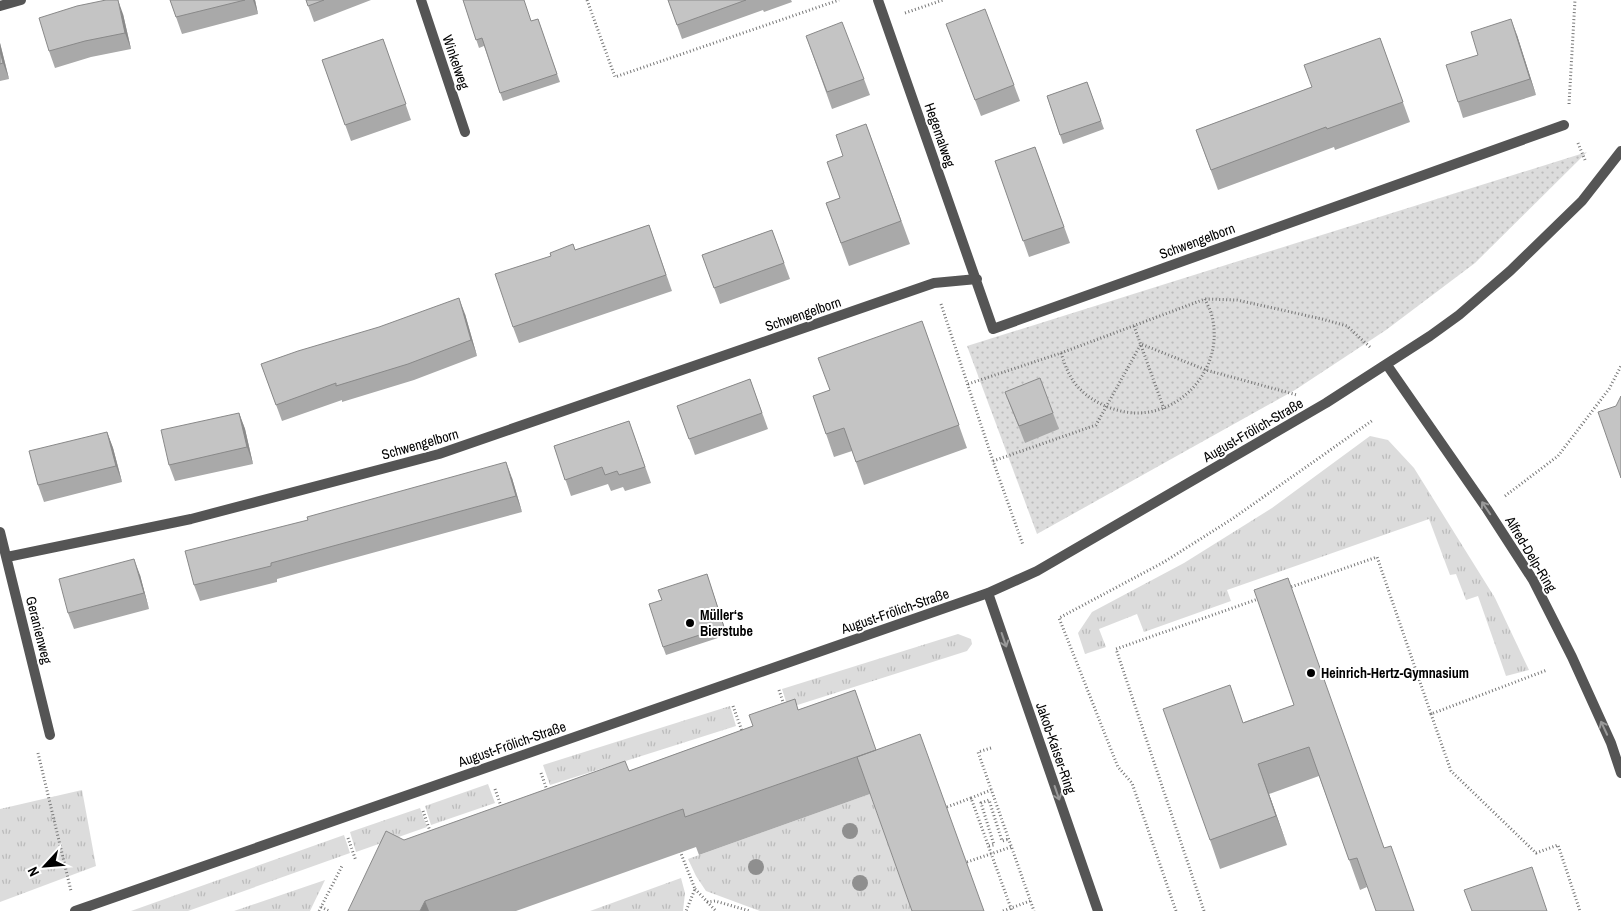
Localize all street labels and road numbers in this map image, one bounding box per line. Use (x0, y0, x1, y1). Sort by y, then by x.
street label: Winkelweg (438, 33, 474, 92)
street label: Hegemalweg (921, 100, 960, 170)
street label: Schwengelborn (1157, 219, 1237, 263)
street label: Schwengelborn (763, 293, 843, 335)
street label: August-Frölich-Straße (1199, 394, 1306, 467)
street label: Schwengelborn (379, 424, 461, 464)
street label: Alfred-Delp-Ring (1501, 512, 1561, 596)
street label: August-Frölich-Straße (838, 584, 951, 638)
street label: Geranienweg (22, 594, 56, 666)
street label: Jakob-Kaiser-Ring (1032, 700, 1080, 797)
street label: August-Frölich-Straße (455, 717, 568, 771)

